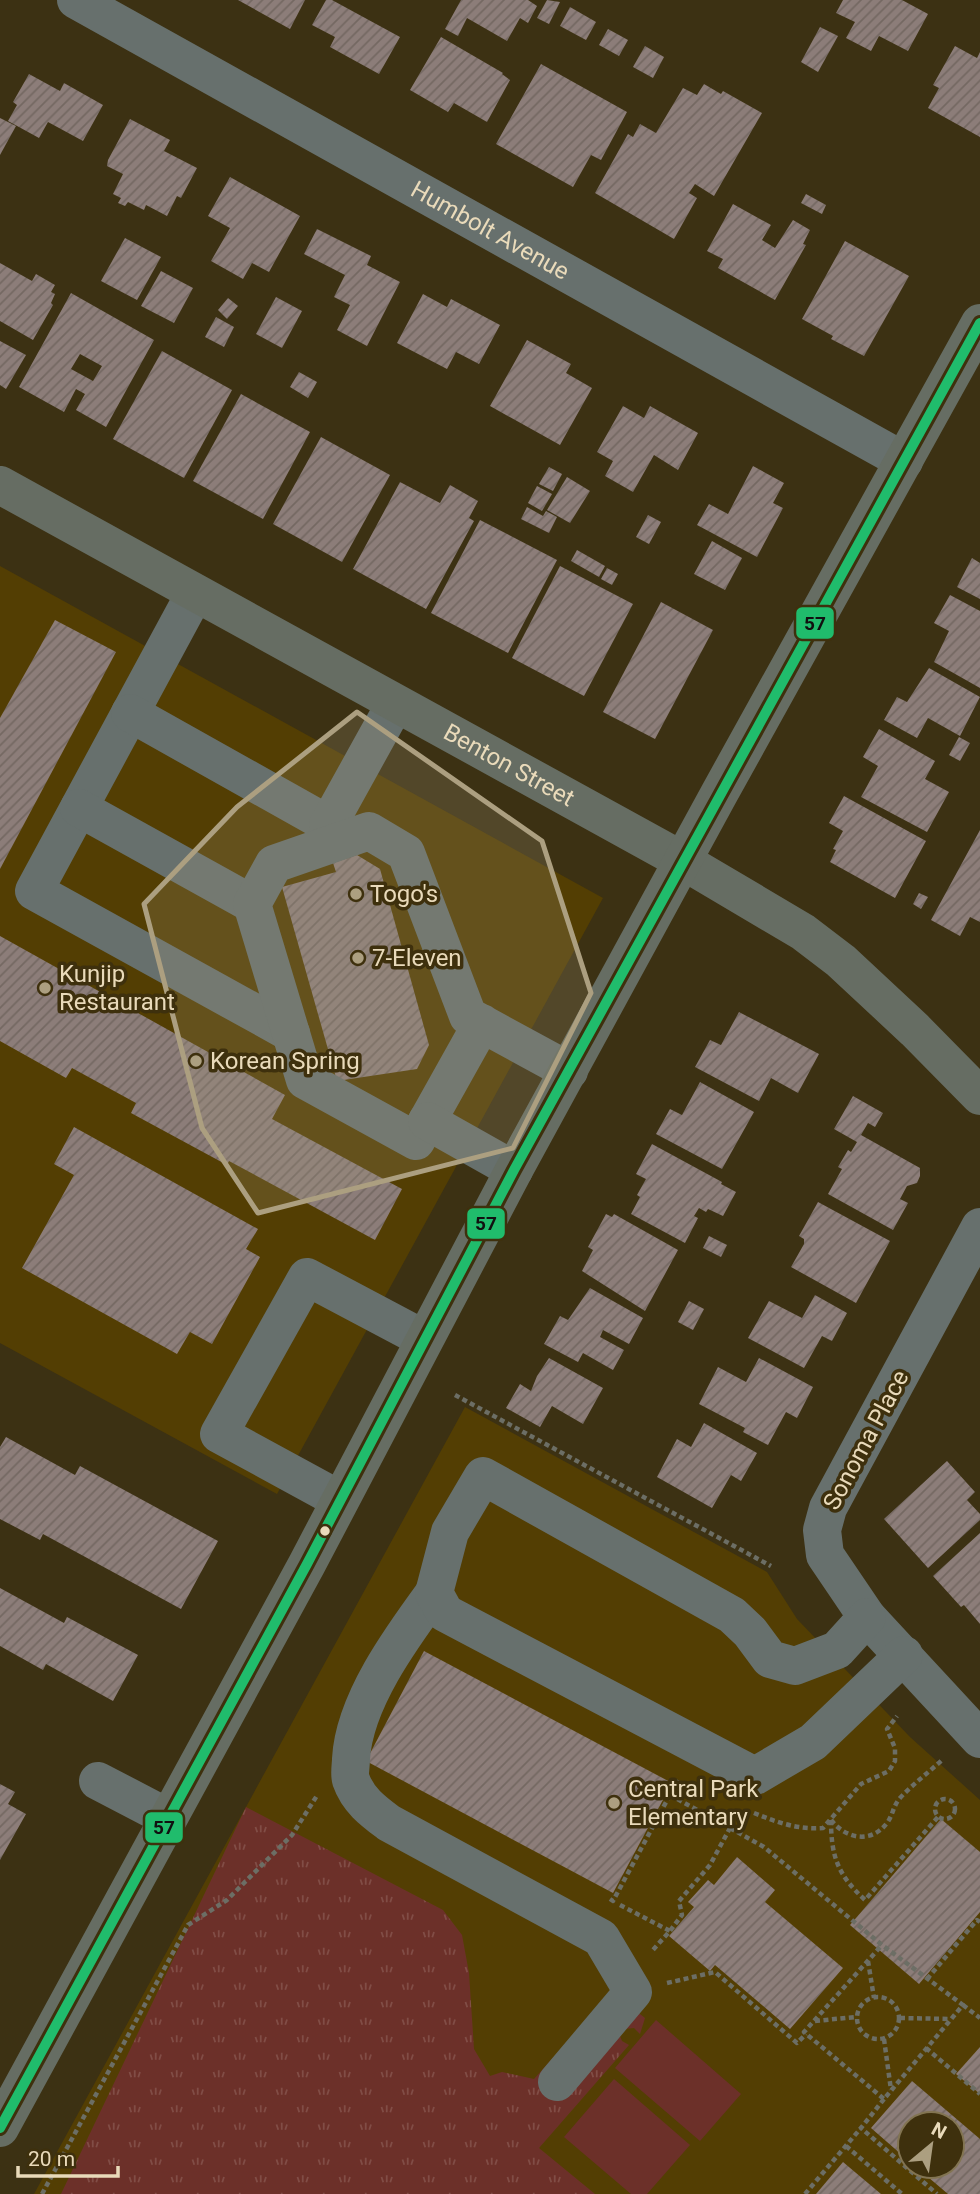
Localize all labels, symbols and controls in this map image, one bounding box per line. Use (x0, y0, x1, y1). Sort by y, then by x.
street label: Humbolt Avenue (406, 175, 574, 286)
line badge: 57 (795, 606, 835, 640)
text: 57 (804, 612, 826, 635)
street label: Benton Street (439, 718, 579, 812)
place label: Togo's (370, 880, 438, 908)
marker: Togo's (348, 886, 364, 902)
place label: 7-Eleven (372, 944, 462, 972)
marker: 7-Eleven (350, 950, 366, 966)
place label: Kunjip Restaurant (59, 960, 175, 1016)
marker: Kunjip Restaurant (37, 980, 53, 996)
place label: Korean Spring (210, 1047, 360, 1075)
marker: Korean Spring (188, 1053, 204, 1069)
line badge: 57 (466, 1207, 506, 1240)
text: 57 (475, 1212, 497, 1235)
street label: Sonoma Place (817, 1365, 915, 1515)
unlabelled marker (318, 1524, 332, 1538)
place label: Central Park Elementary (628, 1775, 759, 1831)
marker: Central Park Elementary (606, 1795, 622, 1811)
line badge: 57 (144, 1811, 184, 1844)
text: 57 (153, 1816, 175, 1839)
north arrow (896, 2110, 966, 2180)
text: N (928, 2117, 950, 2144)
scale bar (18, 2134, 117, 2178)
text: 20 m (28, 2147, 75, 2171)

